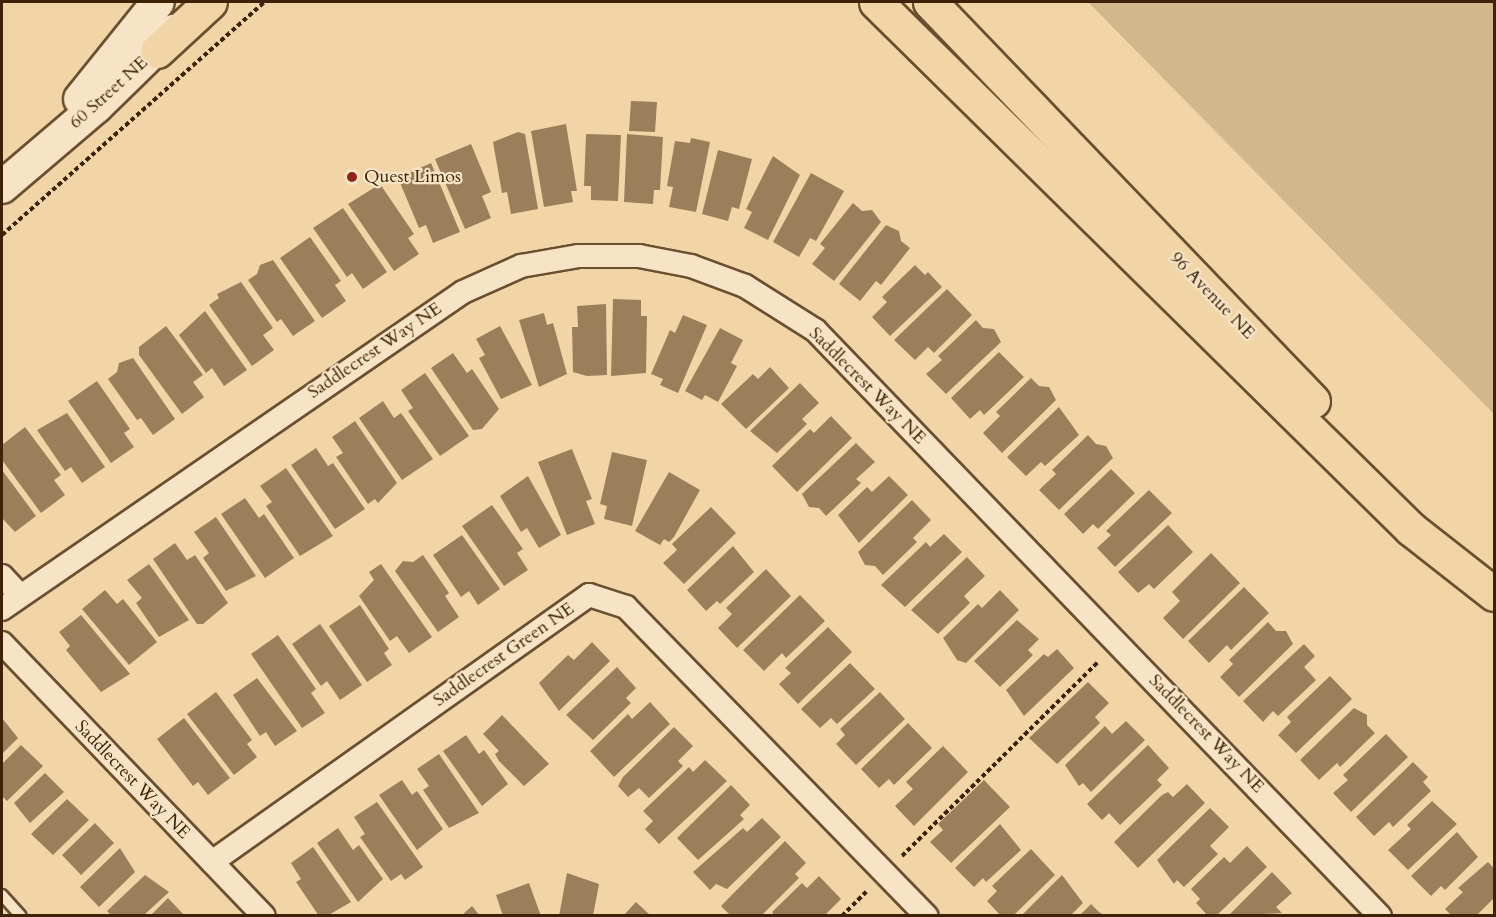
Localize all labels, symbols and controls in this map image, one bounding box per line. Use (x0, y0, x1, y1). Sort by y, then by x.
street label: 60 Street NE (65, 52, 153, 134)
place label: Quest Limos (364, 166, 461, 188)
marker: Quest Limos (345, 170, 359, 184)
street label: 96 Avenue NE (1165, 248, 1259, 344)
street label: Saddlecrest Way NE (304, 298, 446, 404)
street label: Saddlecrest Way NE (804, 323, 930, 449)
street label: Saddlecrest Green NE (429, 598, 579, 712)
street label: Saddlecrest Way NE (1144, 670, 1268, 798)
street label: Saddlecrest Way NE (70, 716, 194, 844)

